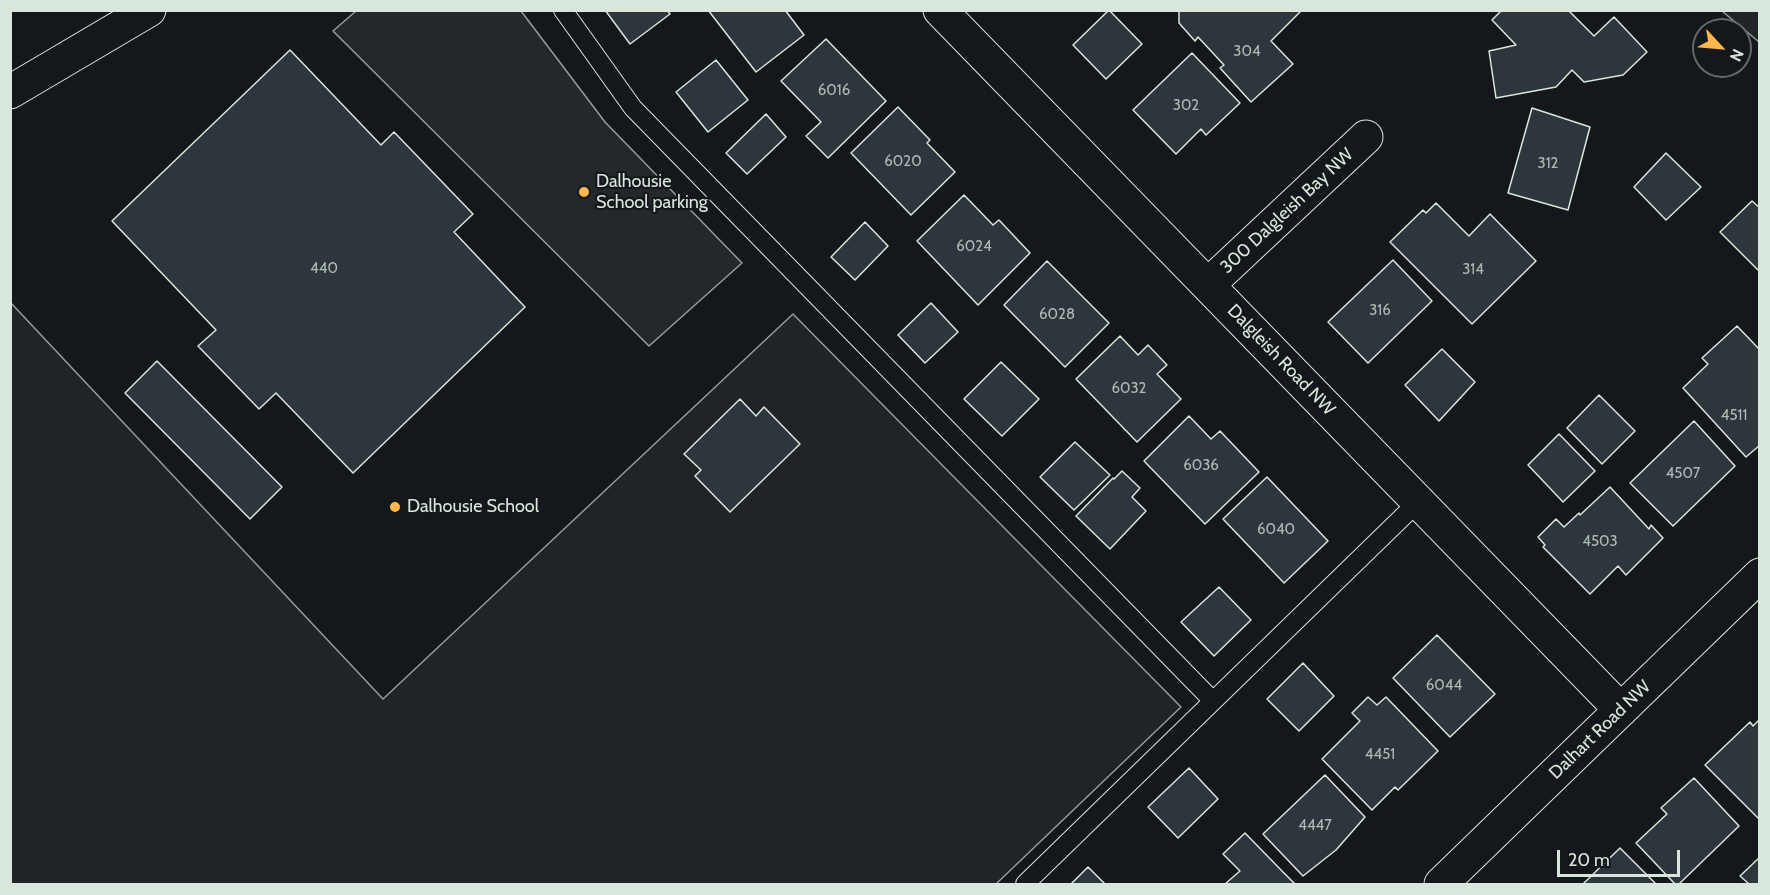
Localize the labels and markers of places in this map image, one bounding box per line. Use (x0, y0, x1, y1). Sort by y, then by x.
place label: Dalhousie School parking (596, 171, 708, 213)
marker: Dalhousie School parking (577, 185, 591, 199)
place label: Dalhousie School (407, 496, 539, 518)
marker: Dalhousie School (388, 500, 402, 514)

